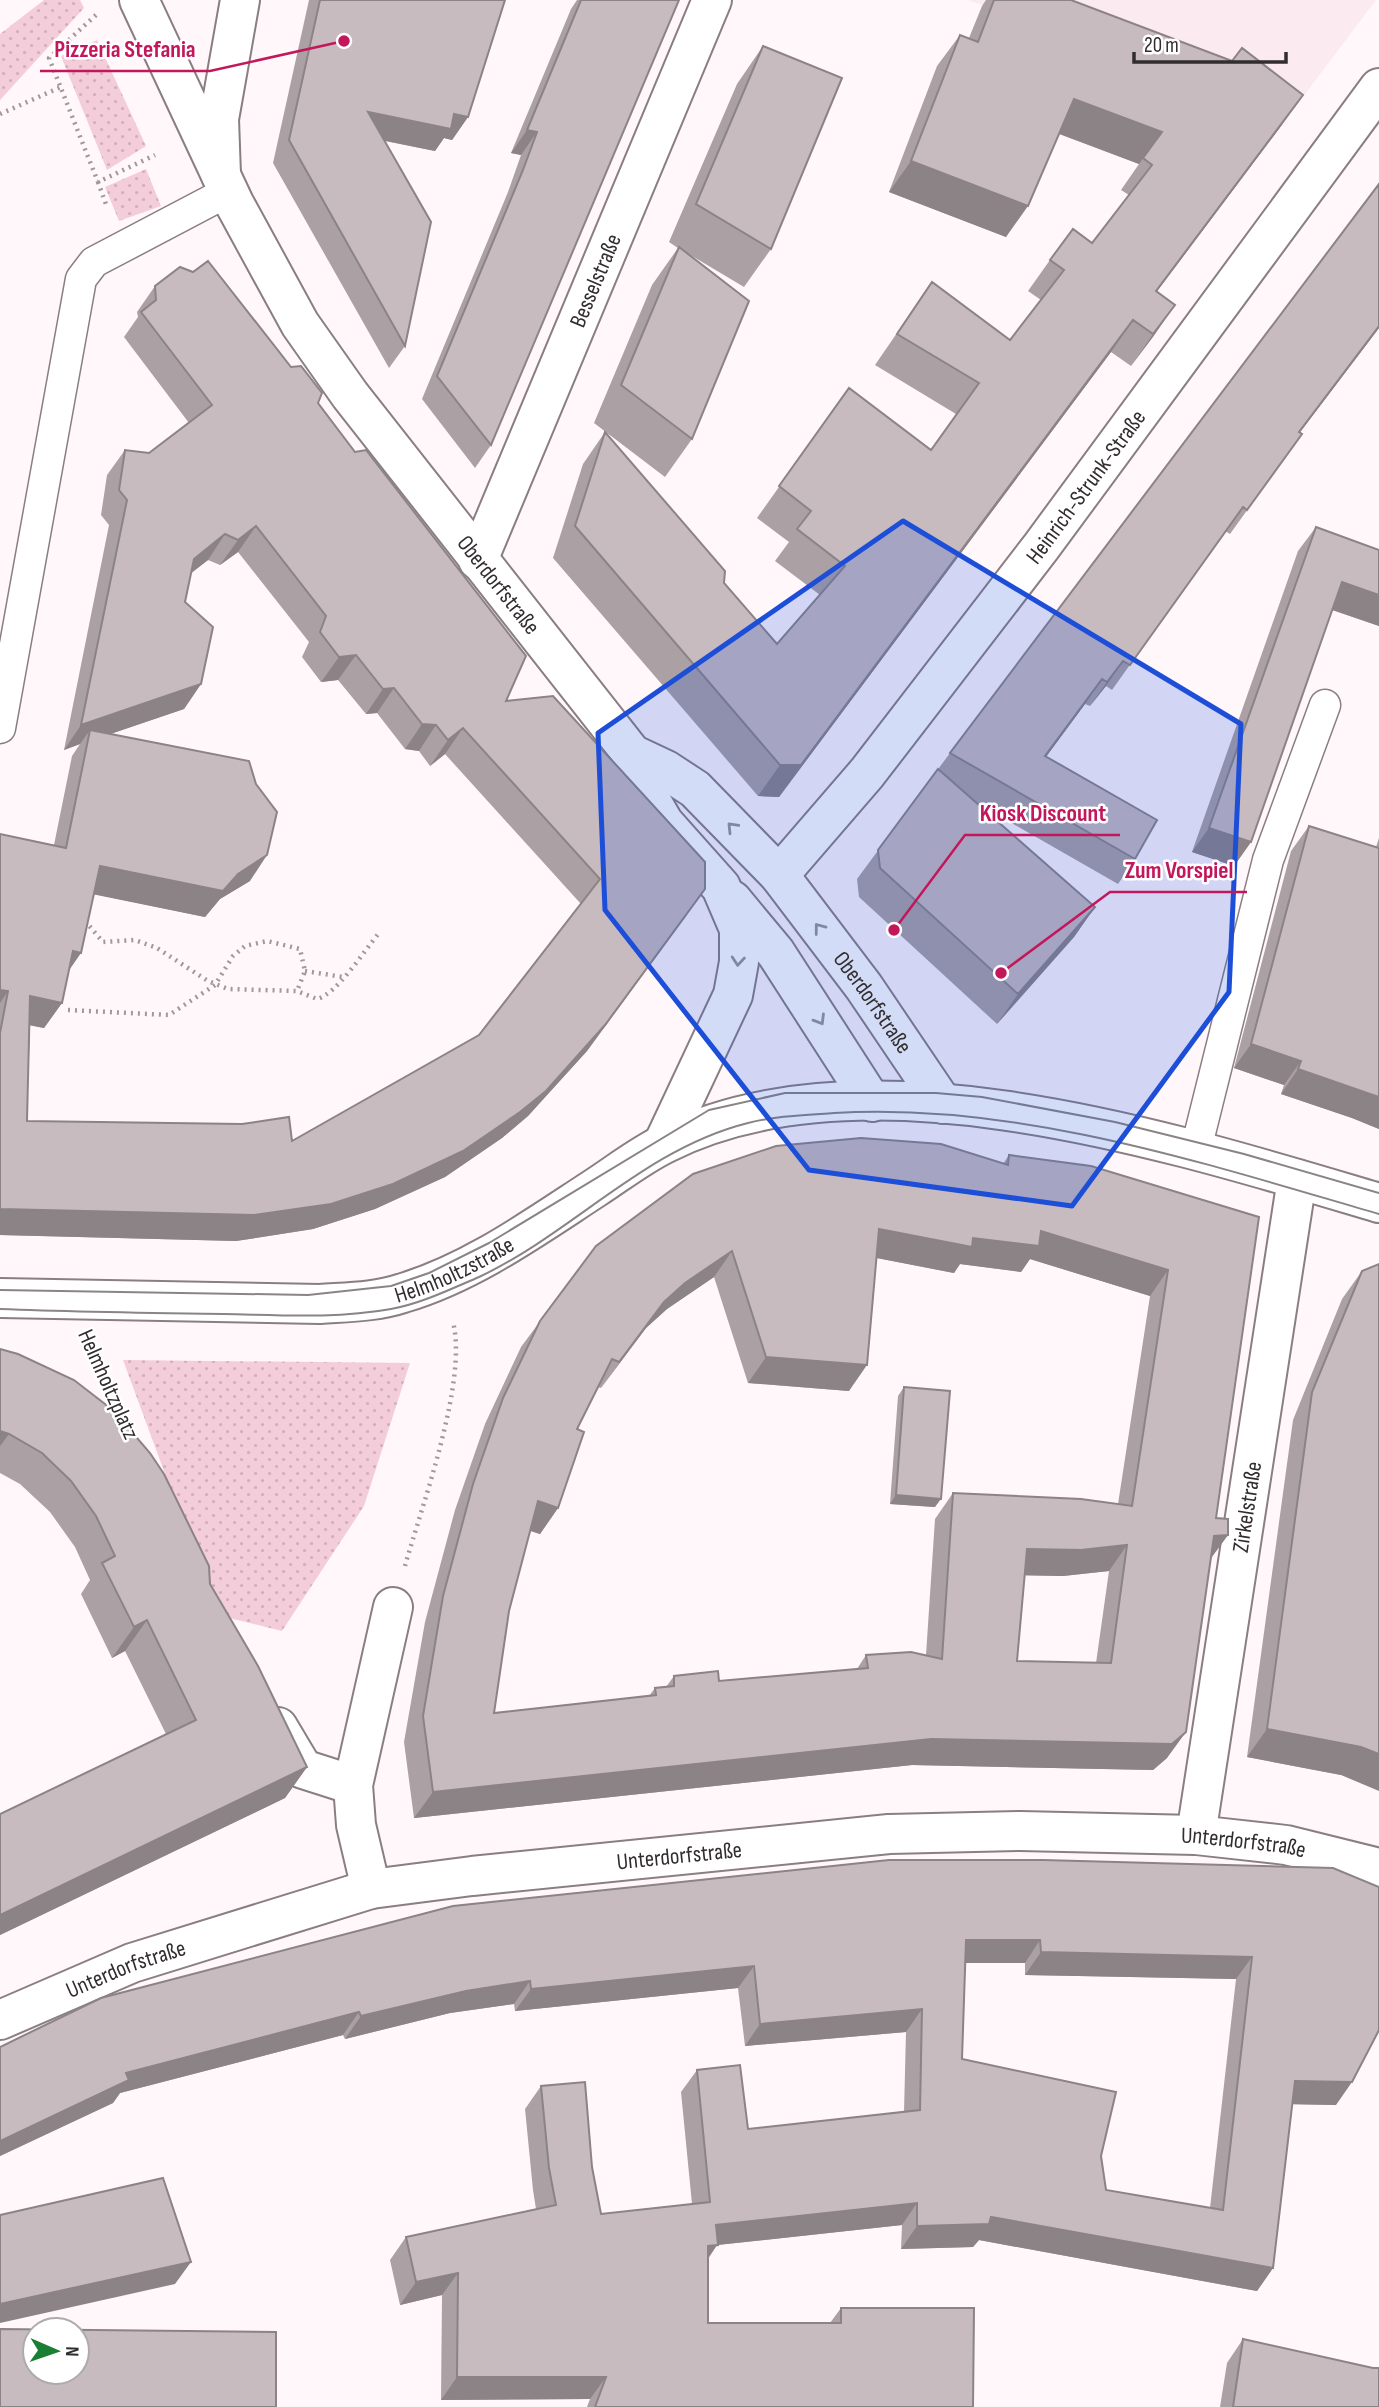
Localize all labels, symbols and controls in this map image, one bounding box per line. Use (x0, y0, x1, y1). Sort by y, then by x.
scale bar (1134, 21, 1286, 65)
callout: Pizzeria Stefania (40, 26, 210, 71)
text: 20 m (1144, 33, 1179, 58)
text: Pizzeria Stefania (54, 35, 196, 64)
street label: Besselstraße (564, 230, 628, 332)
street label: Heinrich-Strunk-Straße (1020, 405, 1152, 570)
street label: Oberdorfstraße (451, 530, 546, 640)
callout: Kiosk Discount (965, 790, 1120, 835)
text: Kiosk Discount (980, 799, 1106, 828)
one-way arrow (727, 822, 740, 835)
callout: Zum Vorspiel (1110, 847, 1247, 892)
text: Zum Vorspiel (1125, 856, 1233, 885)
one-way arrow (815, 923, 827, 936)
street label: Oberdorfstraße (827, 946, 918, 1059)
one-way arrow (731, 956, 746, 967)
one-way arrow (812, 1012, 825, 1025)
street label: Helmholtzstraße (391, 1231, 519, 1310)
street label: Helmholtzplatz (71, 1325, 145, 1444)
street label: Zirkelstraße (1227, 1460, 1268, 1554)
street label: Unterdorfstraße (1181, 1822, 1309, 1864)
street label: Unterdorfstraße (615, 1836, 743, 1876)
street label: Unterdorfstraße (62, 1934, 189, 2005)
north arrow (21, 2316, 91, 2386)
text: N (60, 2346, 83, 2357)

